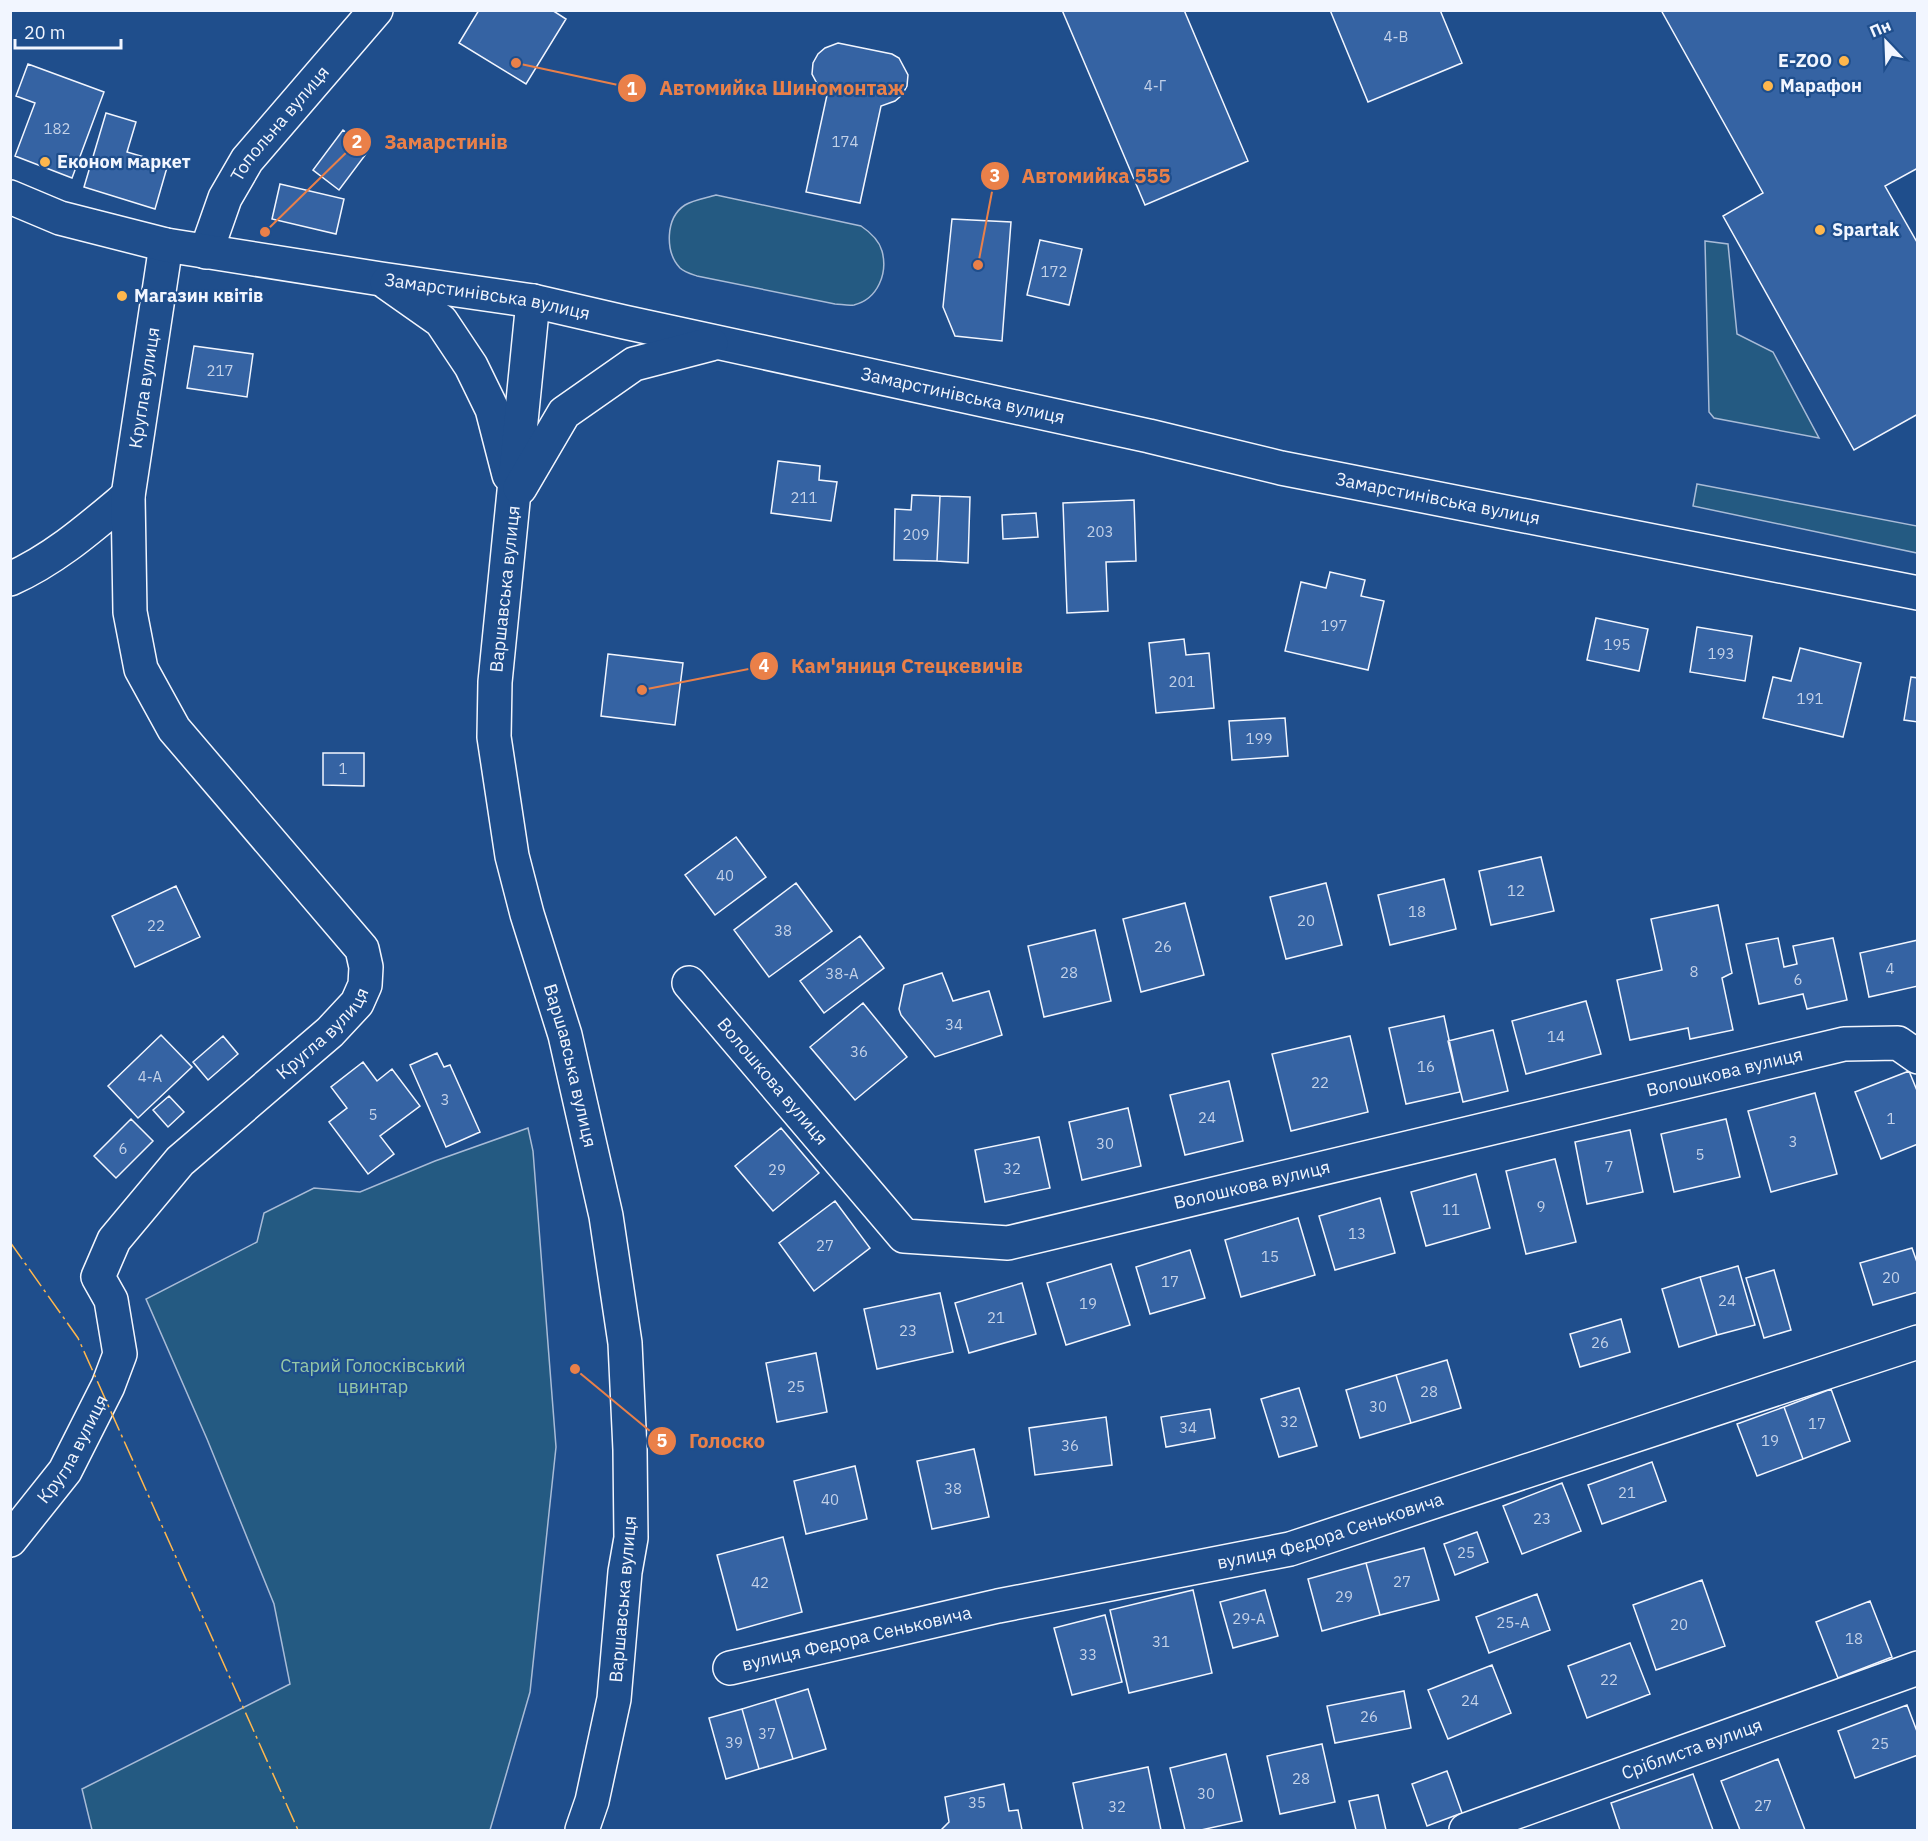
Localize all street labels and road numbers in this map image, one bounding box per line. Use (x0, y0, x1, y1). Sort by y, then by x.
street label: Топольна вулиця (225, 61, 334, 185)
street label: Замарстинівська вулиця (383, 268, 592, 325)
street label: Кругла вулиця (123, 326, 164, 450)
street label: Замарстинівська вулиця (859, 362, 1067, 428)
street label: Замарстинівська вулиця (1333, 467, 1542, 530)
street label: Варшавська вулиця (484, 504, 525, 673)
street label: Варшавська вулиця (539, 981, 602, 1149)
street label: Кругла вулиця (271, 984, 373, 1084)
street label: Волошкова вулиця (712, 1013, 833, 1149)
street label: Волошкова вулиця (1644, 1042, 1805, 1102)
street label: Волошкова вулиця (1171, 1155, 1332, 1214)
street label: Кругла вулиця (32, 1391, 113, 1508)
street label: вулиця Федора Сеньковича (1215, 1487, 1447, 1574)
street label: Варшавська вулиця (604, 1514, 641, 1683)
street label: вулиця Федора Сеньковича (739, 1600, 974, 1676)
street label: Сріблиста вулиця (1618, 1713, 1765, 1784)

